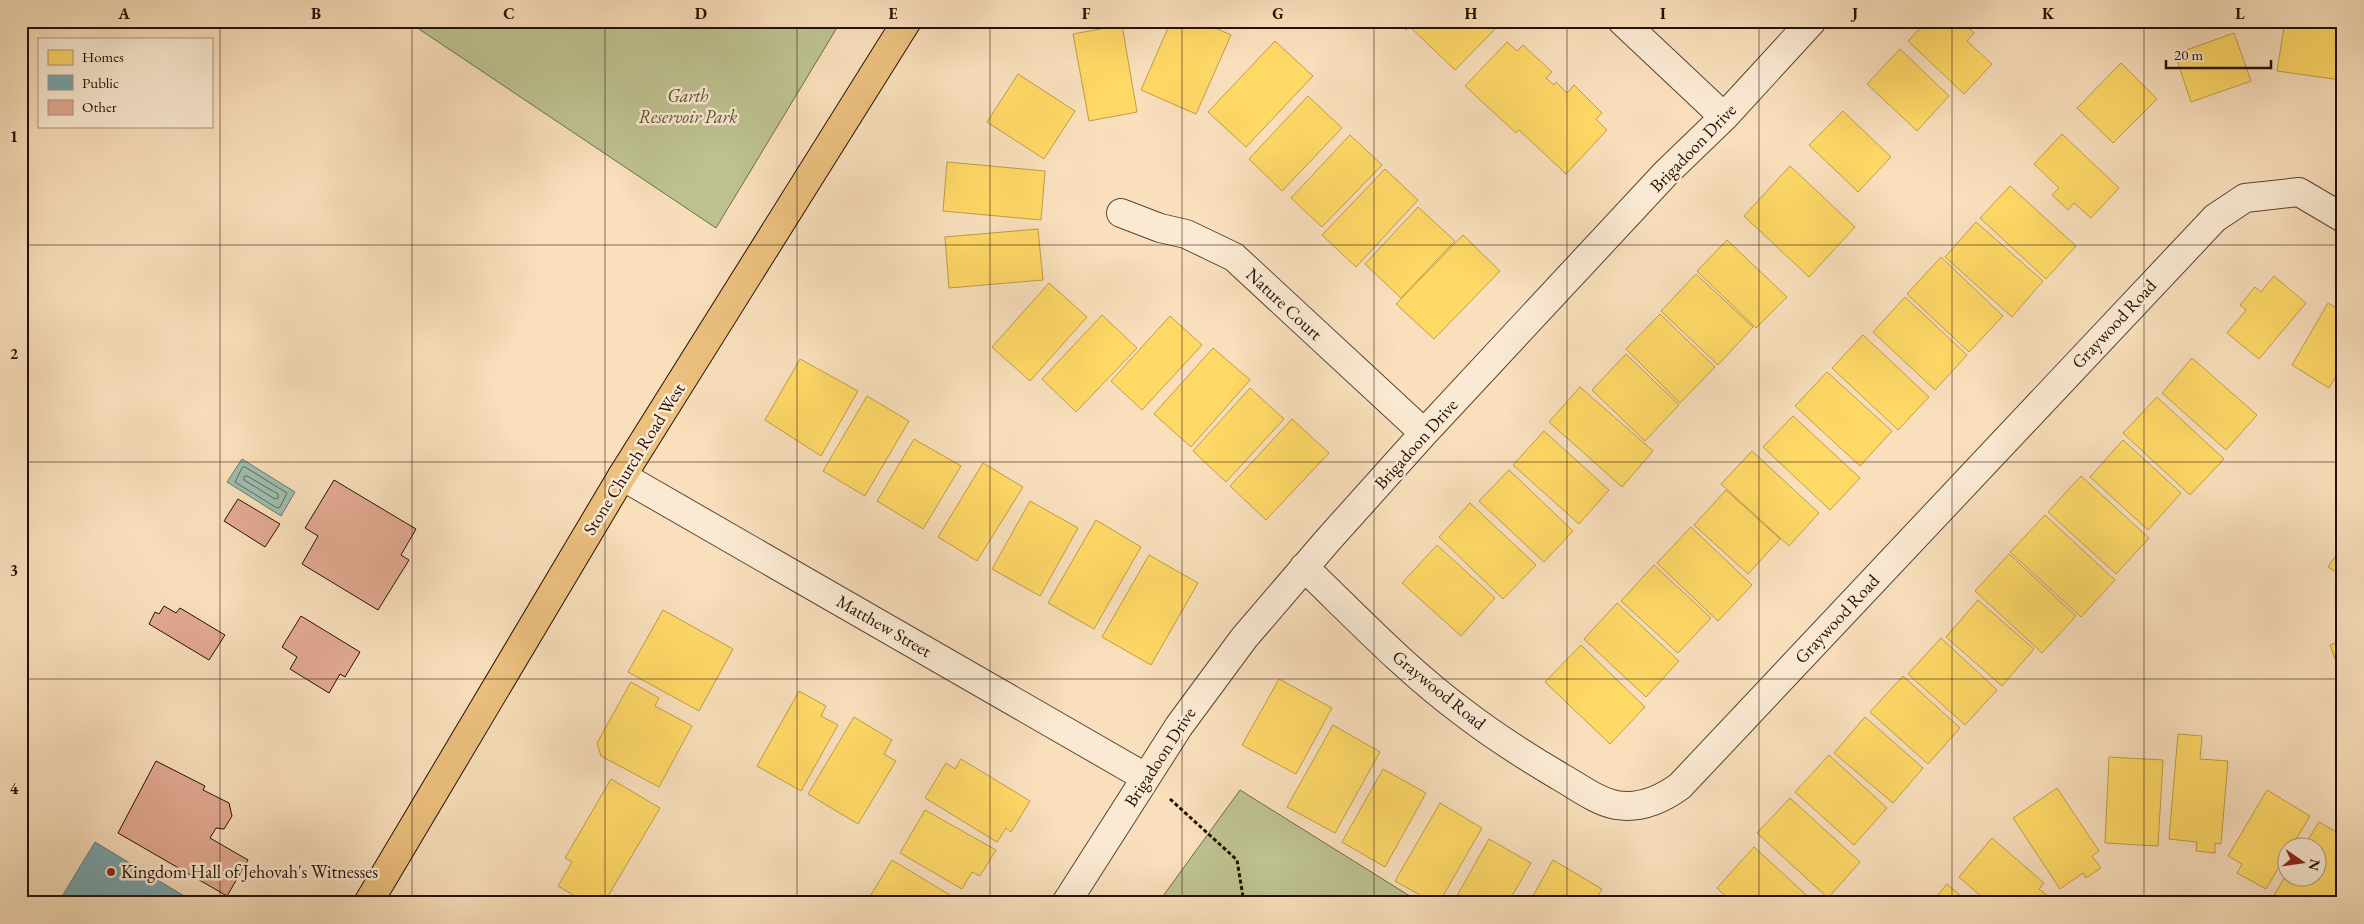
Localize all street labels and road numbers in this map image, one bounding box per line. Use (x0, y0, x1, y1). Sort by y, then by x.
street label: Brigadoon Drive (1645, 98, 1741, 197)
street label: Nature Court (1241, 262, 1328, 345)
street label: Graywood Road (2066, 273, 2162, 373)
street label: Stone Church Road West (577, 378, 690, 539)
street label: Brigadoon Drive (1369, 393, 1462, 494)
street label: Graywood Road (1789, 568, 1885, 668)
street label: Matthew Street (833, 589, 936, 662)
street label: Graywood Road (1388, 645, 1492, 735)
street label: Brigadoon Drive (1119, 702, 1200, 811)

